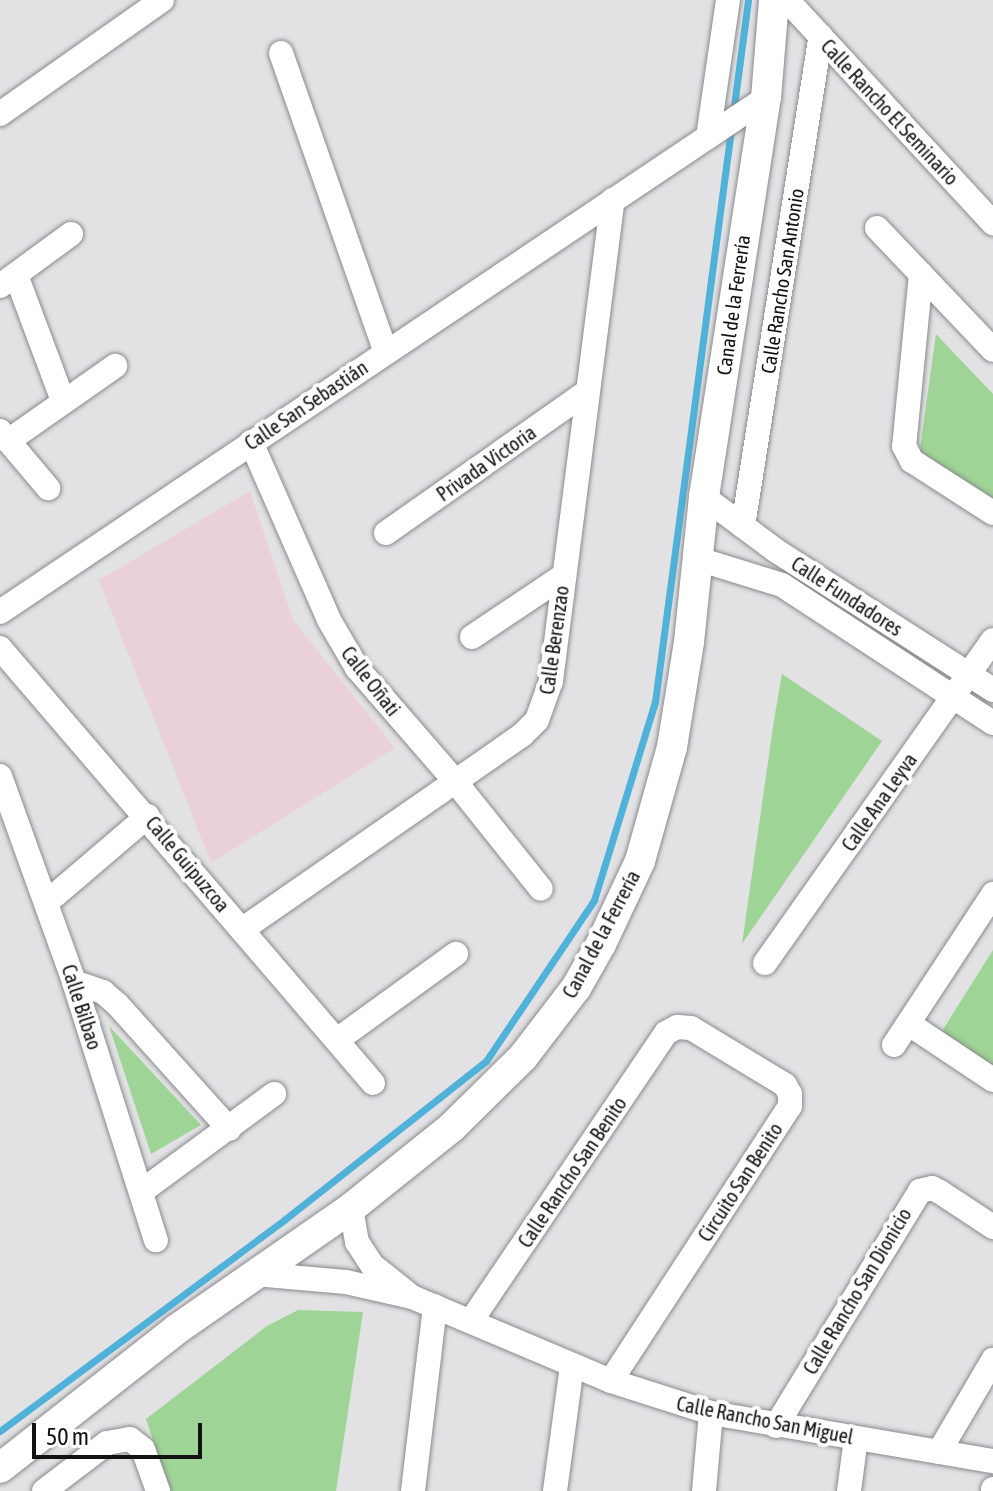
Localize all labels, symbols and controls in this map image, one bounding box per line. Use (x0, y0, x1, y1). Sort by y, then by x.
street label: Calle Rancho El Seminario (816, 34, 964, 190)
street label: Calle Rancho San Antonio (756, 187, 808, 375)
street label: Canal de la Ferrería (711, 233, 755, 377)
street label: Calle San Sebastián (240, 355, 372, 455)
street label: Privada Victoria (432, 420, 540, 506)
street label: Calle Fundadores (787, 551, 907, 641)
street label: Calle Berenzao (534, 584, 574, 696)
street label: Calle Oñati (336, 641, 406, 721)
street label: Calle Ana Leyva (836, 748, 922, 856)
street label: Calle Guipuzcoa (141, 811, 235, 917)
street label: Canal de la Ferrería (557, 866, 645, 1002)
street label: Calle Bilbao (57, 961, 107, 1053)
street label: Calle Rancho San Benito (513, 1092, 631, 1252)
street label: Circuito San Benito (693, 1118, 787, 1246)
street label: Calle Rancho San Dionicio (798, 1203, 916, 1379)
street label: Calle Rancho San Miguel (675, 1391, 855, 1449)
scale bar (36, 1407, 206, 1457)
text: 50 m (46, 1423, 89, 1450)

